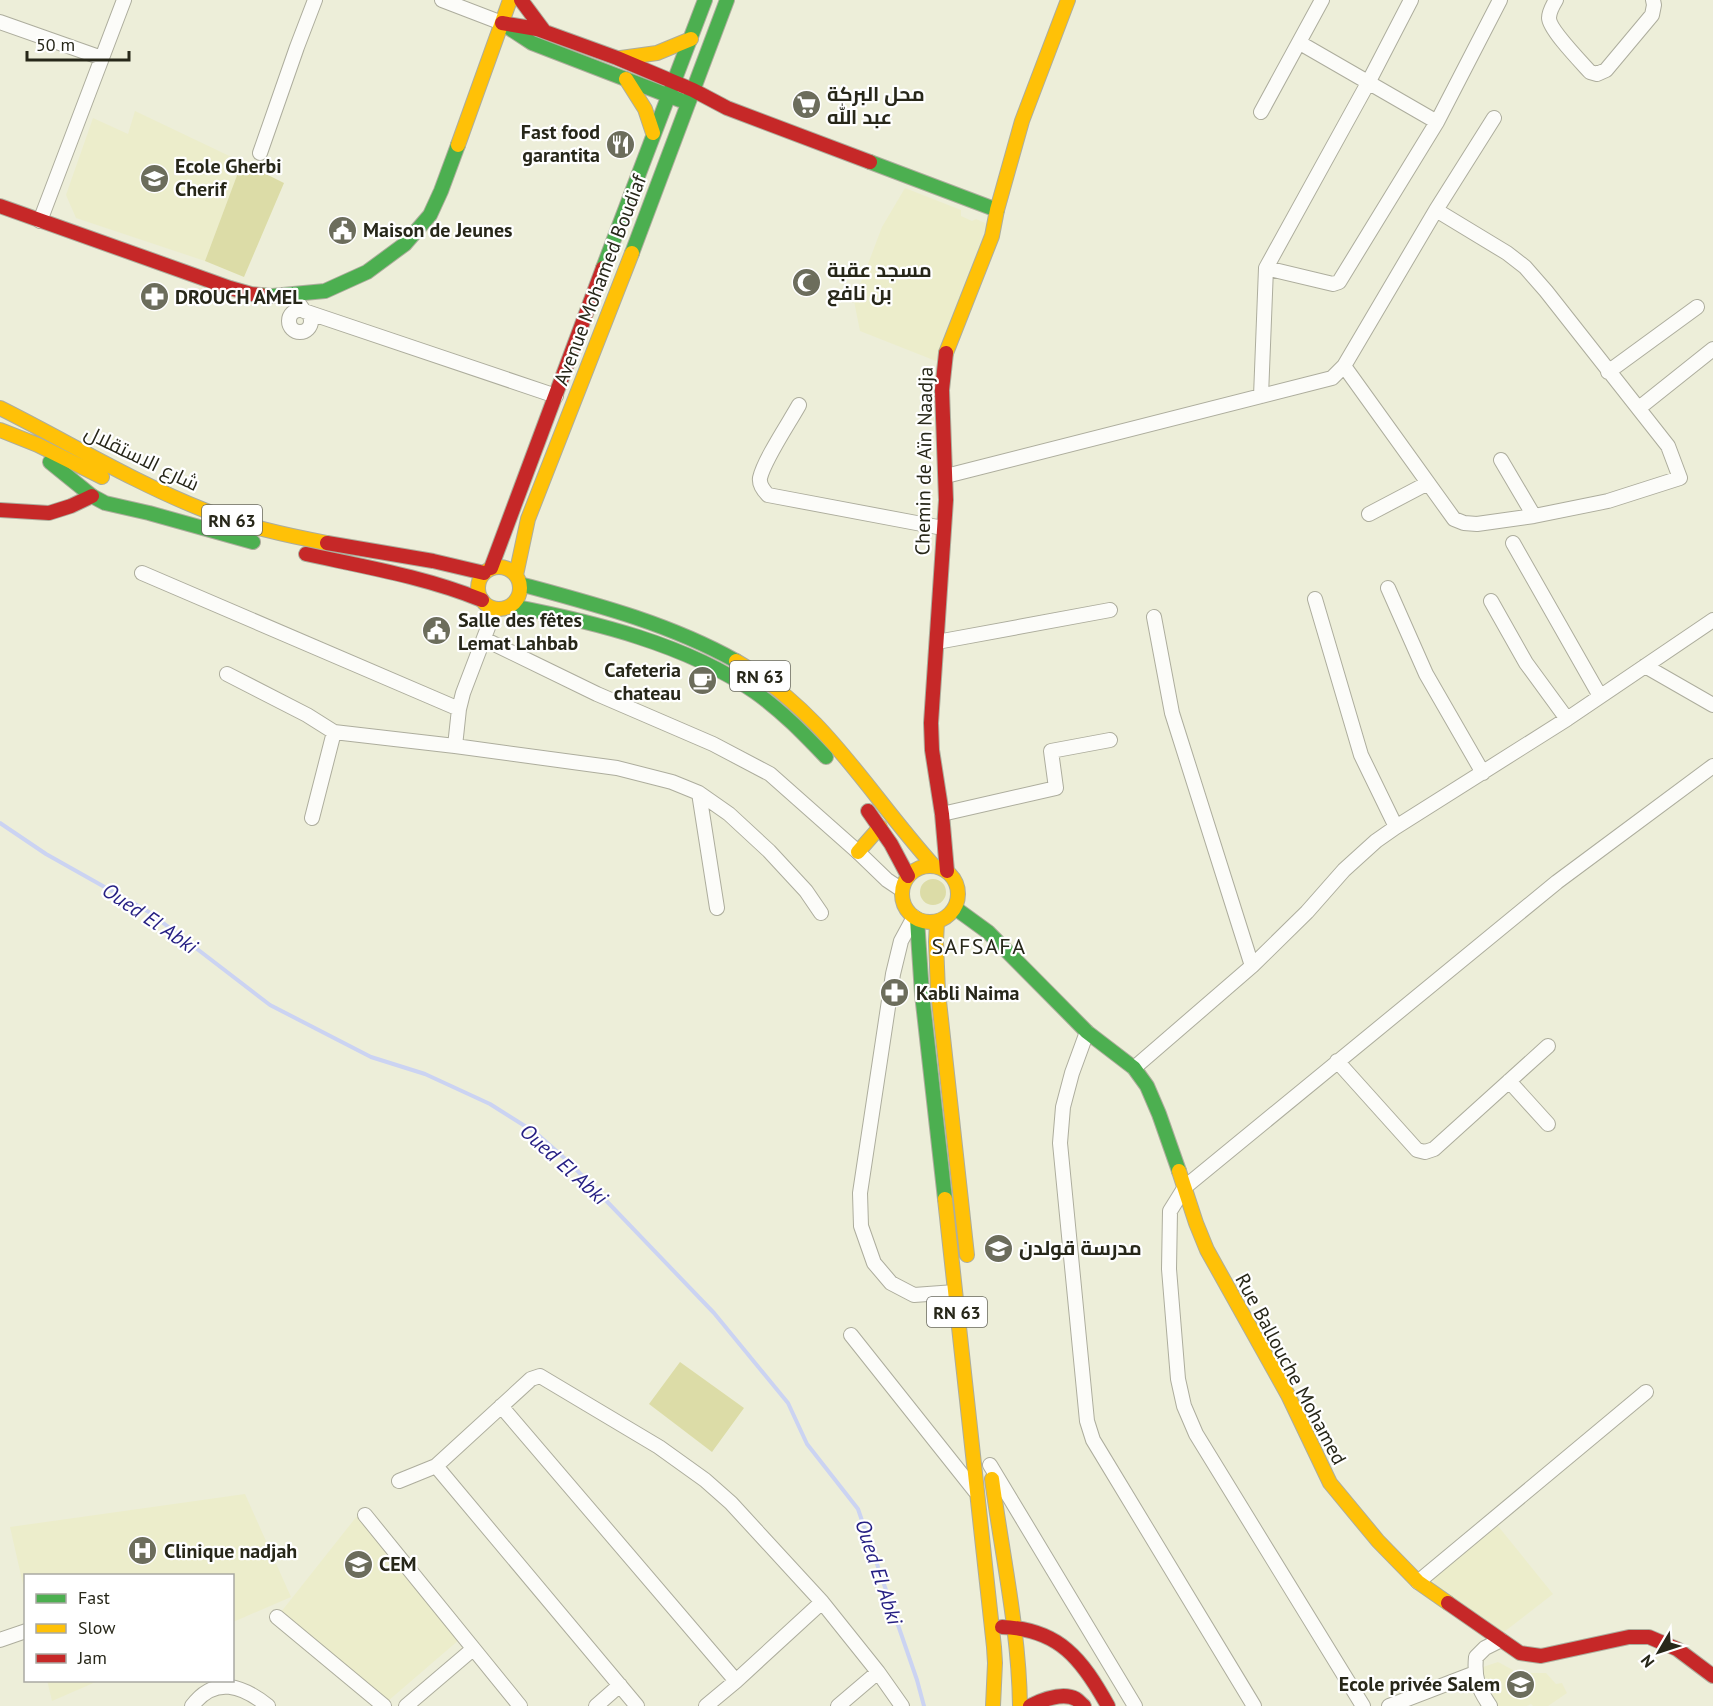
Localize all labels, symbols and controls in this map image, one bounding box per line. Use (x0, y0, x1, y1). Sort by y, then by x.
scale bar (27, 24, 129, 62)
text: 50 m (36, 33, 75, 56)
place label: محل البركة عبد الله (827, 81, 925, 130)
supermarket icon: محل البركة عبد الله (790, 89, 822, 121)
place label: Fast food garantita (521, 119, 600, 168)
restaurant icon: Fast food garantita (605, 128, 637, 160)
place label: Ecole Gherbi Cherif (175, 153, 282, 202)
school or university icon: Ecole Gherbi Cherif (138, 162, 170, 194)
street label: Avenue Mohamed Boudiaf (548, 170, 653, 389)
public building icon: Maison de Jeunes (326, 214, 358, 246)
place label: Maison de Jeunes (363, 217, 513, 243)
place label: مسجد عقبة بن نافع (827, 257, 932, 307)
mosque icon: مسجد عقبة بن نافع (790, 266, 822, 298)
pharmacy icon: DROUCH AMEL (138, 281, 170, 313)
place label: DROUCH AMEL (175, 284, 303, 310)
street label: Chemin de Aïn Naadja (909, 366, 939, 556)
street label: شارع الاستقلال (80, 419, 204, 498)
road number: RN 63 (202, 505, 262, 535)
place label: Salle des fêtes Lemat Lahbab (458, 607, 582, 656)
public building icon: Salle des fêtes Lemat Lahbab (421, 615, 453, 647)
place label: Cafeteria chateau (604, 657, 681, 706)
road number: RN 63 (730, 661, 790, 691)
cafe icon: Cafeteria chateau (686, 665, 718, 697)
water label: Oued El Abki (97, 876, 203, 960)
district label: SAFSAFA (931, 932, 1027, 960)
pharmacy icon: Kabli Naima (879, 977, 911, 1009)
place label: Kabli Naima (916, 980, 1019, 1006)
water label: Oued El Abki (514, 1117, 614, 1211)
school or university icon: مدرسة قولدن (982, 1232, 1014, 1264)
place label: مدرسة قولدن (1019, 1235, 1142, 1261)
street label: Rue Ballouche Mohamed (1230, 1269, 1352, 1469)
road number: RN 63 (927, 1297, 987, 1327)
water label: Oued El Abki (849, 1516, 909, 1629)
hospital icon: Clinique nadjah (127, 1535, 159, 1567)
place label: Clinique nadjah (164, 1538, 297, 1564)
school or university icon: CEM (342, 1548, 374, 1580)
place label: CEM (379, 1551, 417, 1577)
legend (24, 1574, 234, 1682)
text: Fast (78, 1586, 110, 1609)
text: Slow (78, 1616, 116, 1639)
north arrow (1629, 1622, 1689, 1682)
text: Jam (77, 1646, 107, 1669)
text: N (1636, 1651, 1658, 1672)
school or university icon: Ecole privée Salem (1505, 1668, 1537, 1700)
place label: Ecole privée Salem (1339, 1671, 1500, 1697)

